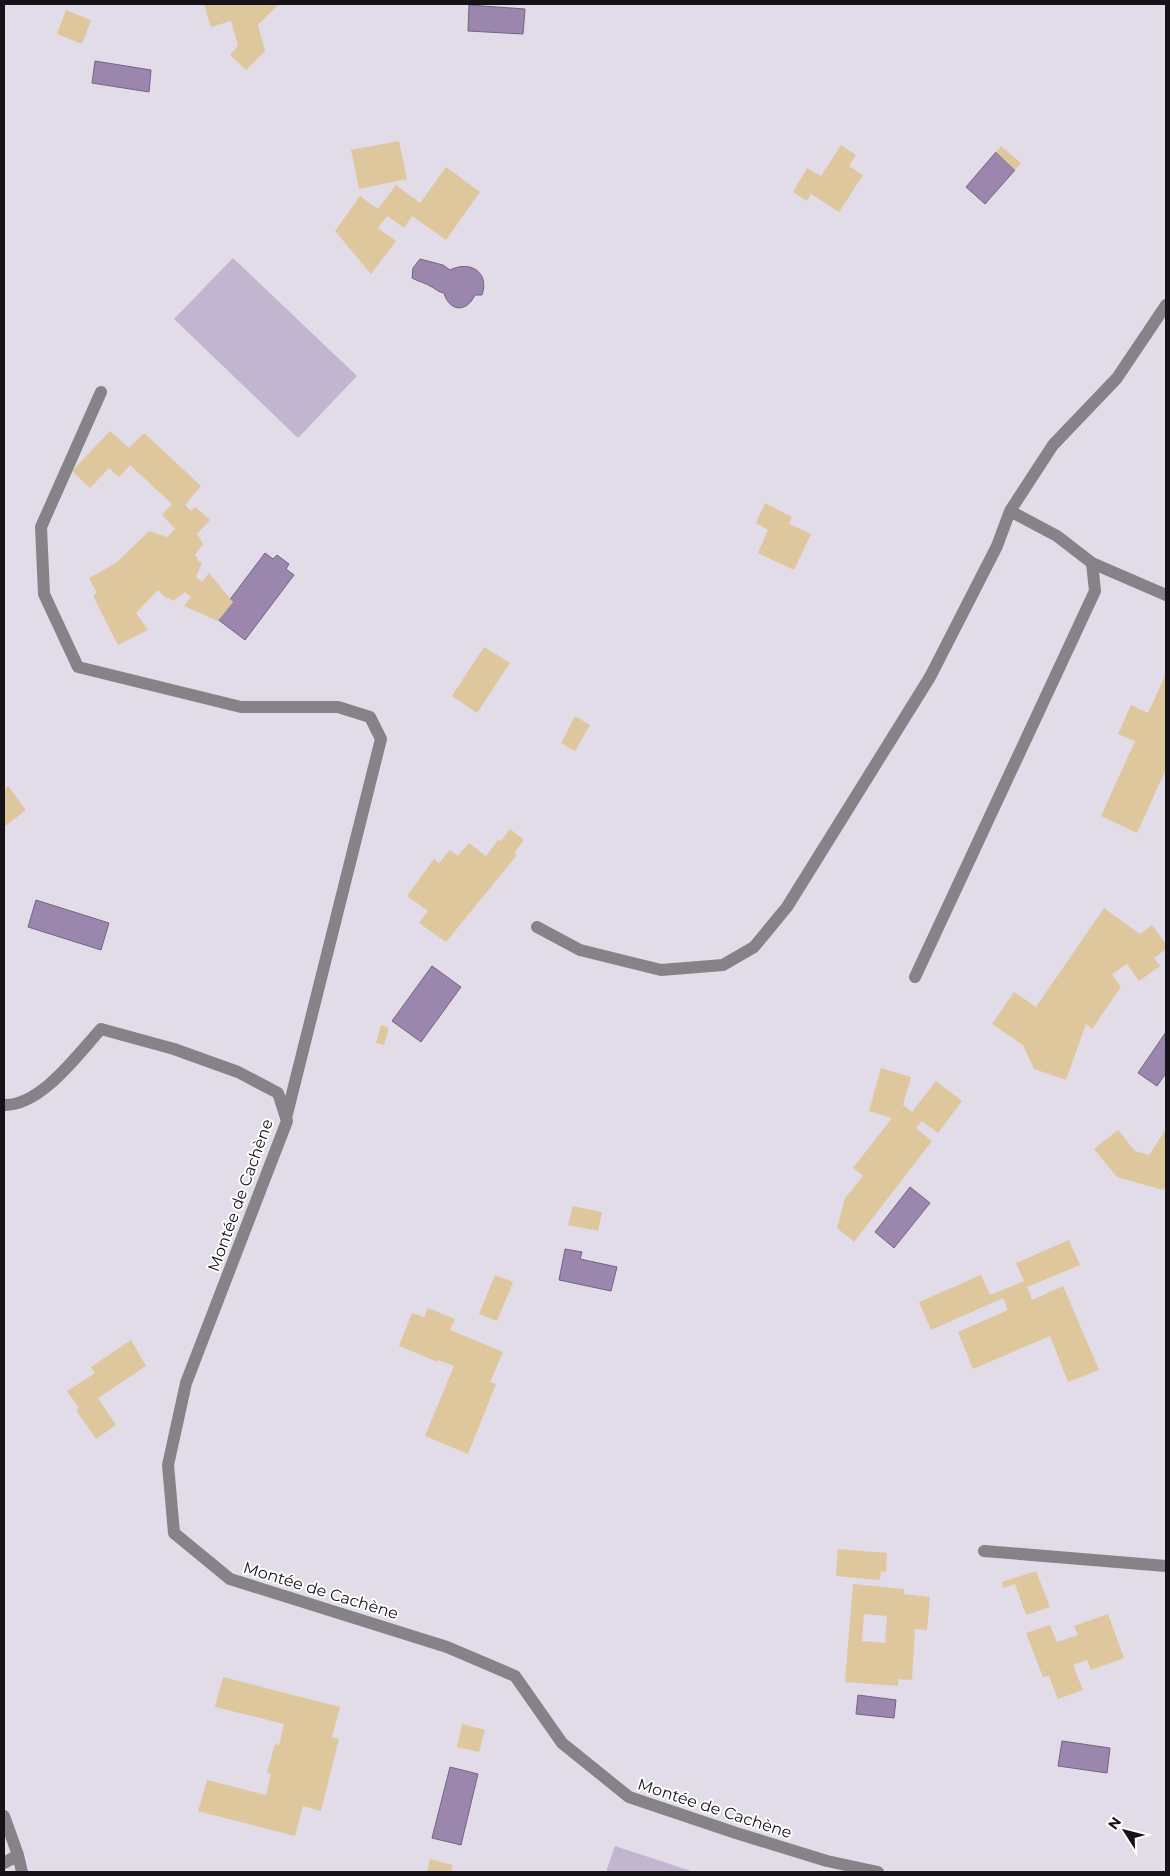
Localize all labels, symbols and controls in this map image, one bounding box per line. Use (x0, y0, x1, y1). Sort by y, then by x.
street label: Montée de Cachène (204, 1116, 277, 1274)
street label: Montée de Cachène (241, 1558, 401, 1623)
street label: Montée de Cachène (635, 1775, 794, 1842)
north arrow (1100, 1806, 1150, 1856)
text: N (1104, 1813, 1125, 1833)

